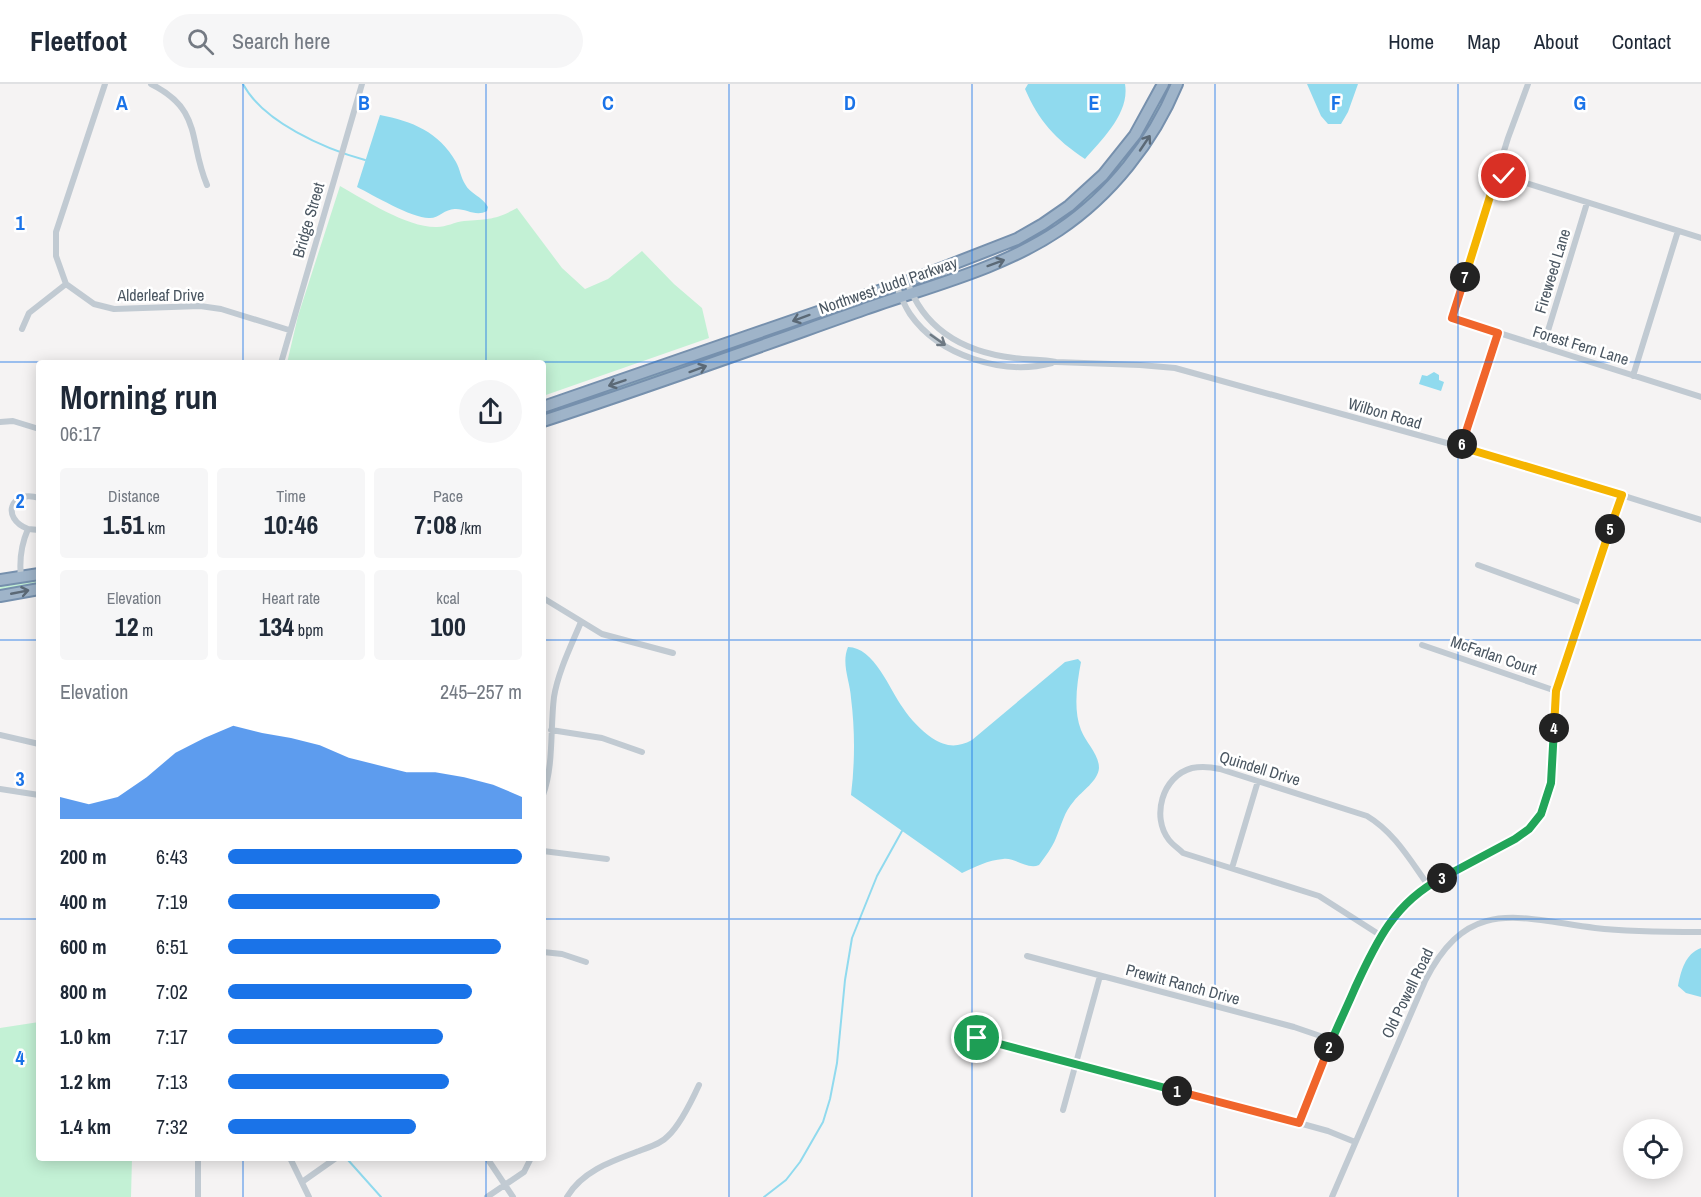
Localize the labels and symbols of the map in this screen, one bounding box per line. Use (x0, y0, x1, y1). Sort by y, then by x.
text: A (116, 89, 128, 116)
text: B (358, 89, 370, 116)
text: C (602, 89, 614, 116)
text: D (844, 89, 856, 116)
text: E (1089, 89, 1100, 116)
text: F (1331, 89, 1341, 116)
text: G (1574, 89, 1586, 116)
one-way arrow (1139, 135, 1151, 152)
pin (1478, 150, 1529, 201)
street label: Bridge Street (287, 179, 329, 260)
text: 1 (15, 209, 25, 236)
street label: Fireweed Lane (1529, 226, 1575, 316)
street label: Northwest Judd Parkway (816, 251, 961, 319)
one-way arrow (986, 256, 1004, 267)
pin: 7 (1450, 262, 1480, 292)
street label: Alderleaf Drive (117, 284, 204, 306)
one-way arrow (792, 313, 811, 324)
street label: Forest Fern Lane (1530, 320, 1632, 370)
one-way arrow (930, 334, 946, 346)
one-way arrow (688, 362, 707, 373)
one-way arrow (608, 378, 627, 389)
street label: Wilbon Road (1346, 392, 1424, 434)
pin: 6 (1447, 429, 1477, 459)
text: 2 (15, 487, 25, 514)
pin: 5 (1595, 514, 1625, 544)
one-way arrow (9, 586, 29, 597)
street label: McFarlan Court (1448, 630, 1540, 680)
pin: 4 (1539, 713, 1569, 743)
street label: Quindell Drive (1217, 745, 1303, 791)
text: 3 (15, 765, 25, 792)
pin: 3 (1427, 863, 1457, 893)
street label: Old Powell Road (1376, 944, 1438, 1042)
street label: Prewitt Ranch Drive (1123, 958, 1243, 1010)
pin (951, 1012, 1002, 1063)
pin: 2 (1314, 1032, 1344, 1062)
text: 4 (15, 1044, 25, 1071)
pin: 1 (1162, 1076, 1192, 1106)

